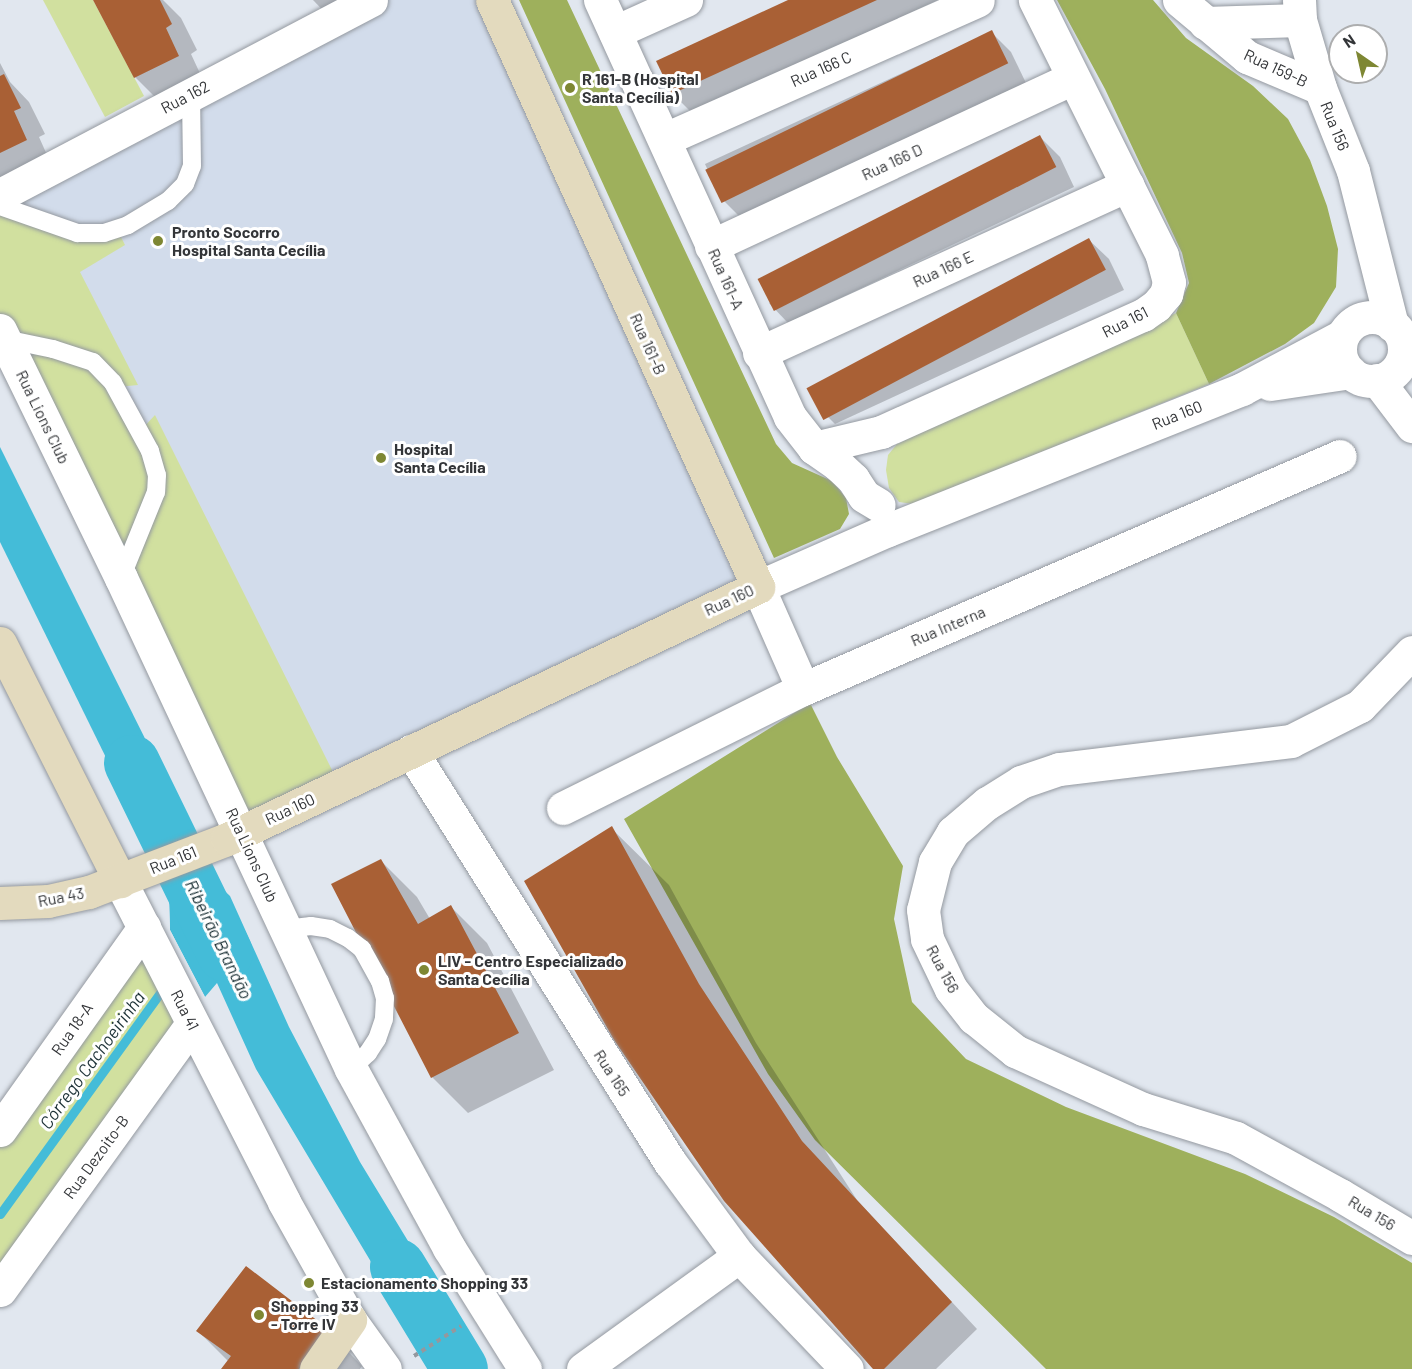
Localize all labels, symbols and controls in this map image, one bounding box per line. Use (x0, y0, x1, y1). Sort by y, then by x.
north arrow (1328, 24, 1388, 84)
text: N (1339, 29, 1358, 51)
street label: Rua 159-B (1241, 45, 1311, 91)
street label: Rua 166 C (788, 47, 854, 91)
place label: R 161-B (Hospital Santa Cecília) (582, 69, 699, 107)
street label: Rua 162 (157, 76, 213, 118)
marker: R 161-B (Hospital Santa Cecília) (563, 81, 577, 95)
street label: Rua 156 (1316, 98, 1354, 154)
street label: Rua 166 D (859, 140, 925, 184)
place label: Pronto Socorro Hospital Santa Cecília (172, 222, 325, 260)
marker: Pronto Socorro Hospital Santa Cecília (149, 232, 167, 250)
street label: Rua 161-A (704, 245, 748, 313)
street label: Rua 166 E (910, 247, 976, 291)
street label: Rua 161 (1099, 302, 1151, 342)
street label: Rua 161-B (626, 310, 670, 378)
street label: Rua Lions Club (12, 367, 74, 467)
street label: Rua 160 (1149, 396, 1205, 434)
place label: Hospital Santa Cecília (394, 439, 486, 477)
marker: Hospital Santa Cecília (372, 449, 390, 467)
street label: Rua 160 (701, 580, 757, 620)
street label: Rua Interna (908, 602, 988, 650)
street label: Rua 160 (262, 789, 318, 829)
street label: Rua Lions Club (222, 805, 282, 905)
street label: Rua 161 (147, 842, 199, 878)
water label: Ribeirão Brandão (181, 876, 257, 1002)
street label: Rua 43 (36, 883, 86, 911)
street label: Rua 156 (922, 942, 964, 996)
place label: LIV - Centro Especializado Santa Cecília (438, 951, 624, 989)
marker: LIV - Centro Especializado Santa Cecília (415, 961, 433, 979)
water label: Córrego Cachoeirinha (35, 987, 149, 1133)
street label: Rua 41 (167, 987, 203, 1033)
street label: Rua 18-A (47, 999, 97, 1059)
street label: Rua 165 (590, 1046, 634, 1100)
street label: Rua Dezoito-B (59, 1111, 133, 1203)
street label: Rua 156 (1345, 1191, 1399, 1235)
place label: Estacionamento Shopping 33 (321, 1273, 528, 1293)
marker: Estacionamento Shopping 33 (302, 1276, 316, 1290)
place label: Shopping 33 - Torre IV (271, 1296, 359, 1334)
marker: Shopping 33 - Torre IV (252, 1308, 266, 1322)

